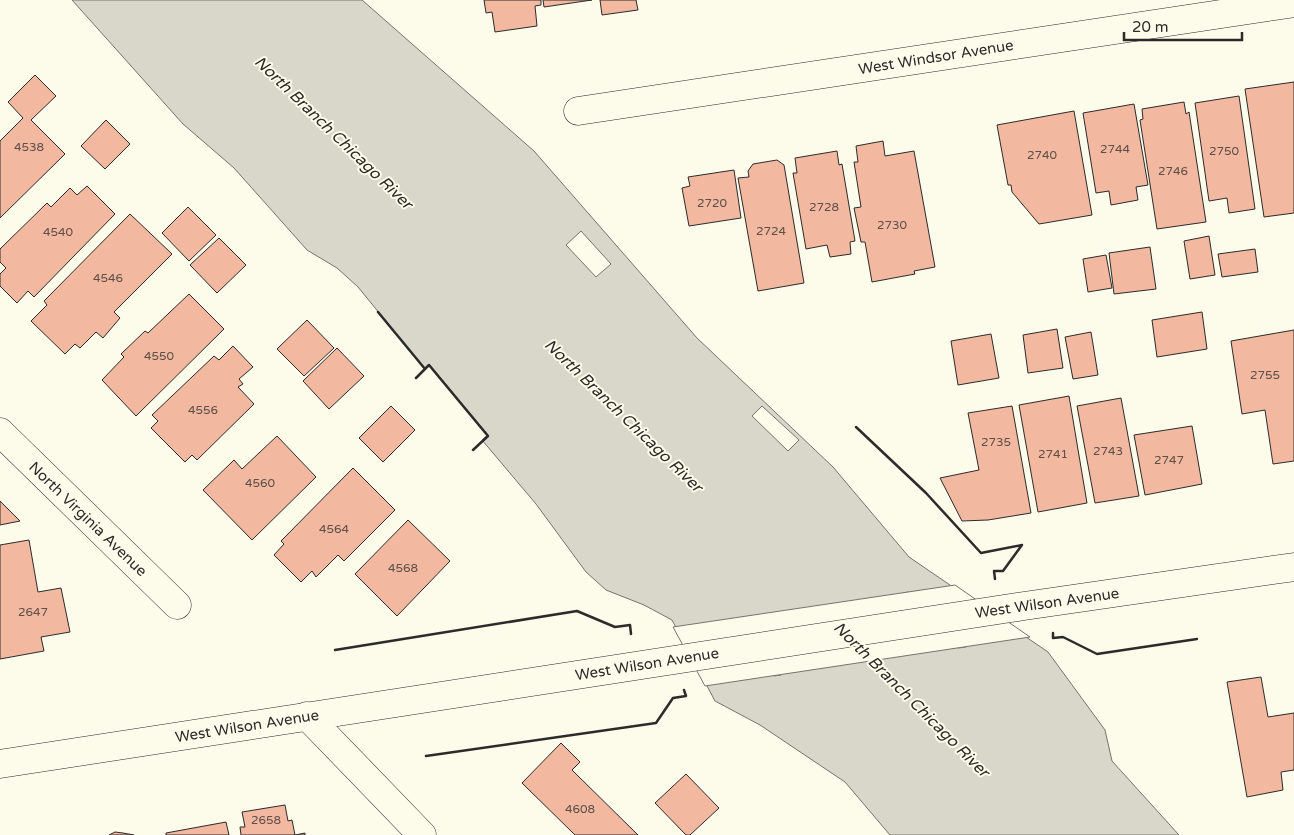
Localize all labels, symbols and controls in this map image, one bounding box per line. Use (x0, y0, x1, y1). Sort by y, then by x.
scale bar (1124, 10, 1242, 42)
text: 20 m (1132, 18, 1169, 36)
street label: West Windsor Avenue (857, 36, 1015, 78)
water label: North Branch Chicago River (250, 52, 418, 215)
house number: 4538 (14, 140, 44, 154)
house number: 2744 (1100, 142, 1131, 156)
house number: 2750 (1209, 144, 1240, 158)
house number: 2740 (1027, 148, 1058, 162)
house number: 2746 (1158, 164, 1188, 178)
house number: 2720 (697, 196, 728, 210)
house number: 2728 (809, 200, 839, 214)
house number: 2730 (877, 218, 908, 232)
house number: 2724 (756, 224, 787, 238)
house number: 4540 (43, 225, 74, 239)
house number: 4546 (93, 271, 123, 285)
water label: North Branch Chicago River (540, 335, 708, 498)
house number: 4550 (144, 349, 175, 363)
house number: 2755 (1250, 368, 1280, 382)
house number: 4556 (188, 403, 218, 417)
house number: 2735 (981, 435, 1011, 449)
house number: 2743 (1093, 444, 1123, 458)
house number: 2741 (1038, 447, 1068, 461)
house number: 2747 (1154, 453, 1184, 467)
street label: North Virginia Avenue (25, 458, 151, 580)
house number: 4560 (245, 476, 276, 490)
house number: 4564 (319, 522, 350, 536)
house number: 4568 (388, 561, 418, 575)
street label: West Wilson Avenue (974, 584, 1120, 622)
house number: 2647 (18, 605, 48, 619)
water label: North Branch Chicago River (829, 618, 995, 783)
street label: West Wilson Avenue (574, 644, 720, 684)
street label: West Wilson Avenue (174, 706, 320, 746)
house number: 4608 (565, 802, 595, 816)
house number: 2658 (251, 813, 281, 827)

